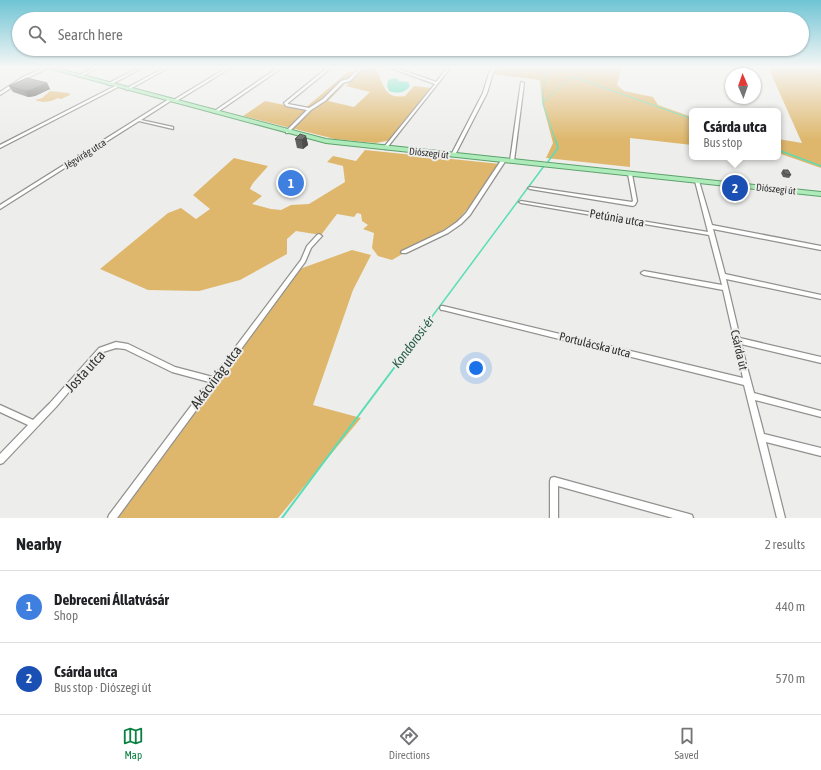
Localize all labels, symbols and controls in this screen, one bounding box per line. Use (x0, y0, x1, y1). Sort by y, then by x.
search box (12, 12, 809, 56)
icon: search (26, 23, 48, 45)
text: Search here (58, 26, 123, 43)
north arrow (725, 68, 761, 104)
popup (689, 108, 781, 160)
text: Csárda utca (703, 118, 767, 135)
text: Bus stop (703, 135, 743, 150)
street label: Jégvirág utca (62, 137, 108, 171)
street label: Diószegi út (409, 145, 450, 161)
pin: 1 (278, 168, 304, 198)
pin: 2 (722, 173, 748, 203)
street label: Diószegi út (756, 181, 797, 197)
street label: Petúnia utca (588, 206, 646, 230)
water label: Kondorosi-ér (389, 312, 438, 371)
street label: Csárda út (728, 328, 751, 372)
street label: Portulácska utca (558, 329, 632, 361)
street label: Akácvirág utca (187, 342, 245, 412)
street label: Josta utca (62, 347, 108, 395)
your location (466, 358, 486, 378)
text: Nearby (16, 534, 62, 554)
text: 2 results (765, 537, 805, 552)
text: Debreceni Állatvásár (54, 591, 169, 608)
text: 1 (26, 599, 32, 614)
text: 440 m (776, 599, 805, 614)
text: Shop (54, 608, 78, 623)
text: Csárda utca (54, 663, 118, 680)
text: 2 (26, 671, 32, 686)
text: 570 m (776, 671, 805, 686)
text: Bus stop · Diószegi út (54, 680, 151, 695)
tab: Map (122, 725, 144, 761)
tab: Directions (389, 725, 430, 761)
tab: Saved (674, 725, 699, 761)

